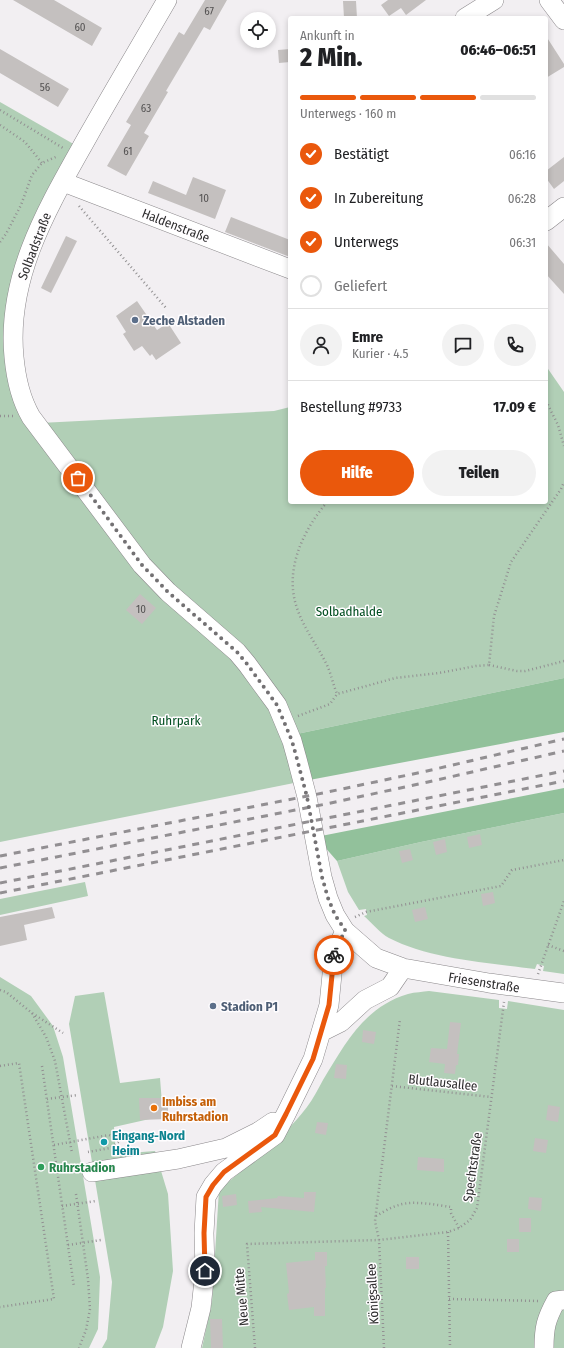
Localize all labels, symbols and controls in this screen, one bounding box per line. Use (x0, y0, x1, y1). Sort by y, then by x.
house number: 67 (204, 5, 214, 18)
map controls (240, 12, 276, 48)
button: locate (240, 12, 276, 48)
house number: 60 (74, 21, 86, 34)
text: Ankunft in (300, 28, 355, 43)
text: 06:46–06:51 (460, 41, 536, 59)
text: 2 Min. (300, 42, 363, 73)
house number: 56 (40, 81, 51, 94)
house number: 63 (141, 102, 151, 115)
text: Unterwegs · 160 m (300, 106, 396, 121)
icon: check (300, 143, 322, 165)
house number: 61 (123, 145, 133, 158)
text: Bestätigt (334, 145, 389, 163)
text: 06:16 (509, 147, 536, 162)
icon: check (300, 187, 322, 209)
text: In Zubereitung (334, 189, 423, 207)
text: 06:28 (508, 191, 536, 206)
house number: 10 (199, 192, 209, 205)
street label: Haldenstraße (140, 206, 212, 245)
street label: Solbadstraße (15, 211, 54, 282)
icon: check (300, 231, 322, 253)
text: Unterwegs (334, 233, 399, 251)
text: 06:31 (509, 235, 536, 250)
text: Geliefert (334, 277, 387, 295)
place label: Zeche Alstaden (143, 313, 225, 328)
marker: Zeche Alstaden (130, 315, 140, 325)
button: person (300, 324, 342, 366)
button: chat (442, 324, 484, 366)
button: phone (494, 324, 536, 366)
text: Emre (352, 328, 383, 346)
text: Kurier · 4.5 (352, 346, 408, 361)
text: Bestellung #9733 (300, 398, 402, 416)
text: 17.09 € (493, 398, 536, 416)
button: Hilfe (300, 450, 414, 496)
button: Teilen (422, 450, 536, 496)
pin (61, 461, 95, 495)
icon: bag (67, 467, 89, 489)
house number: 10 (136, 603, 146, 616)
park label: Solbadhalde (316, 604, 382, 619)
park label: Ruhrpark (151, 713, 201, 728)
courier (314, 935, 354, 975)
icon: bike (323, 944, 345, 966)
street label: Friesenstraße (447, 969, 521, 996)
place label: Stadion P1 (221, 999, 278, 1014)
marker: Stadion P1 (208, 1001, 218, 1011)
street label: Blutlausallee (408, 1071, 478, 1094)
place label: Imbiss am Ruhrstadion (162, 1094, 228, 1124)
marker: Imbiss am Ruhrstadion (149, 1103, 159, 1113)
place label: Eingang-Nord Heim (112, 1128, 185, 1158)
street label: Spechtstraße (460, 1131, 485, 1203)
marker: Eingang-Nord Heim (99, 1137, 109, 1147)
place label: Ruhrstadion (49, 1160, 115, 1175)
marker: Ruhrstadion (36, 1162, 46, 1172)
pin (188, 1254, 222, 1288)
icon: home (194, 1260, 216, 1282)
street label: Königsallee (363, 1263, 382, 1325)
street label: Neue Mitte (232, 1267, 251, 1326)

